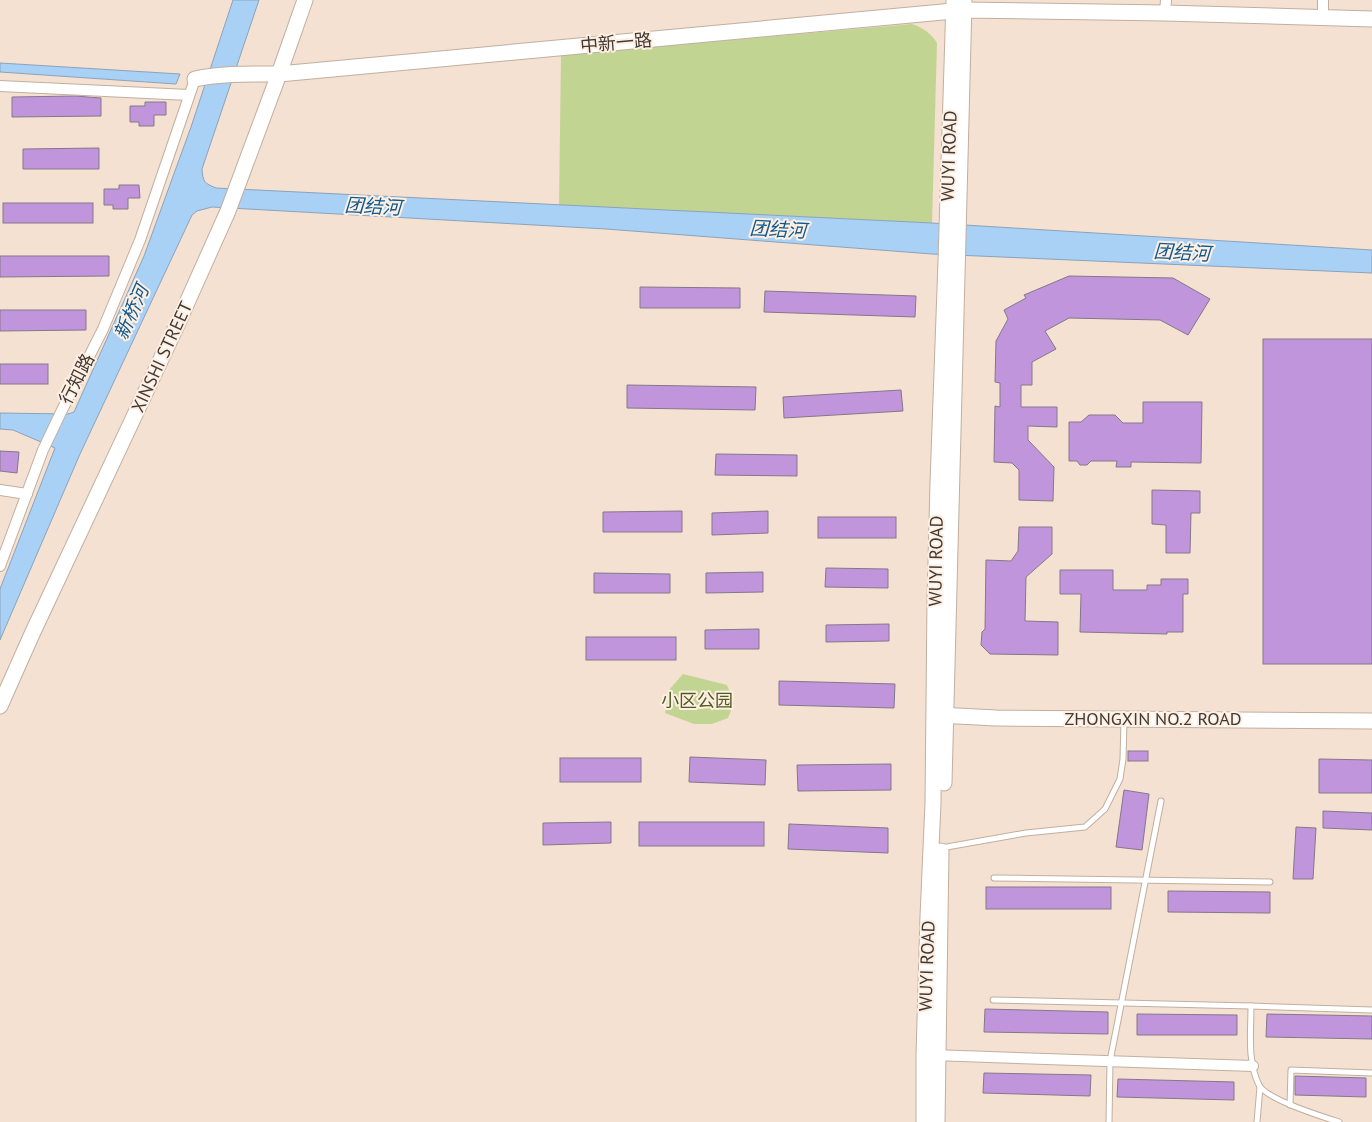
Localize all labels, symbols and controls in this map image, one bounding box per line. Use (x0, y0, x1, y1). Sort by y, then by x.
street label: 中新一路 (579, 28, 653, 57)
street label: WUYI ROAD (935, 110, 962, 202)
water label: 团结河 (344, 193, 406, 220)
water label: 团结河 (749, 216, 811, 243)
water label: 团结河 (1153, 239, 1215, 266)
water label: 新桥河 (108, 277, 155, 343)
street label: XINSHI STREET (126, 298, 197, 416)
street label: 行知路 (54, 349, 99, 408)
street label: WUYI ROAD (923, 515, 948, 607)
park label: 小区公园 (661, 689, 733, 712)
street label: ZHONGXIN NO.2 ROAD (1064, 707, 1242, 730)
street label: WUYI ROAD (913, 920, 940, 1012)

